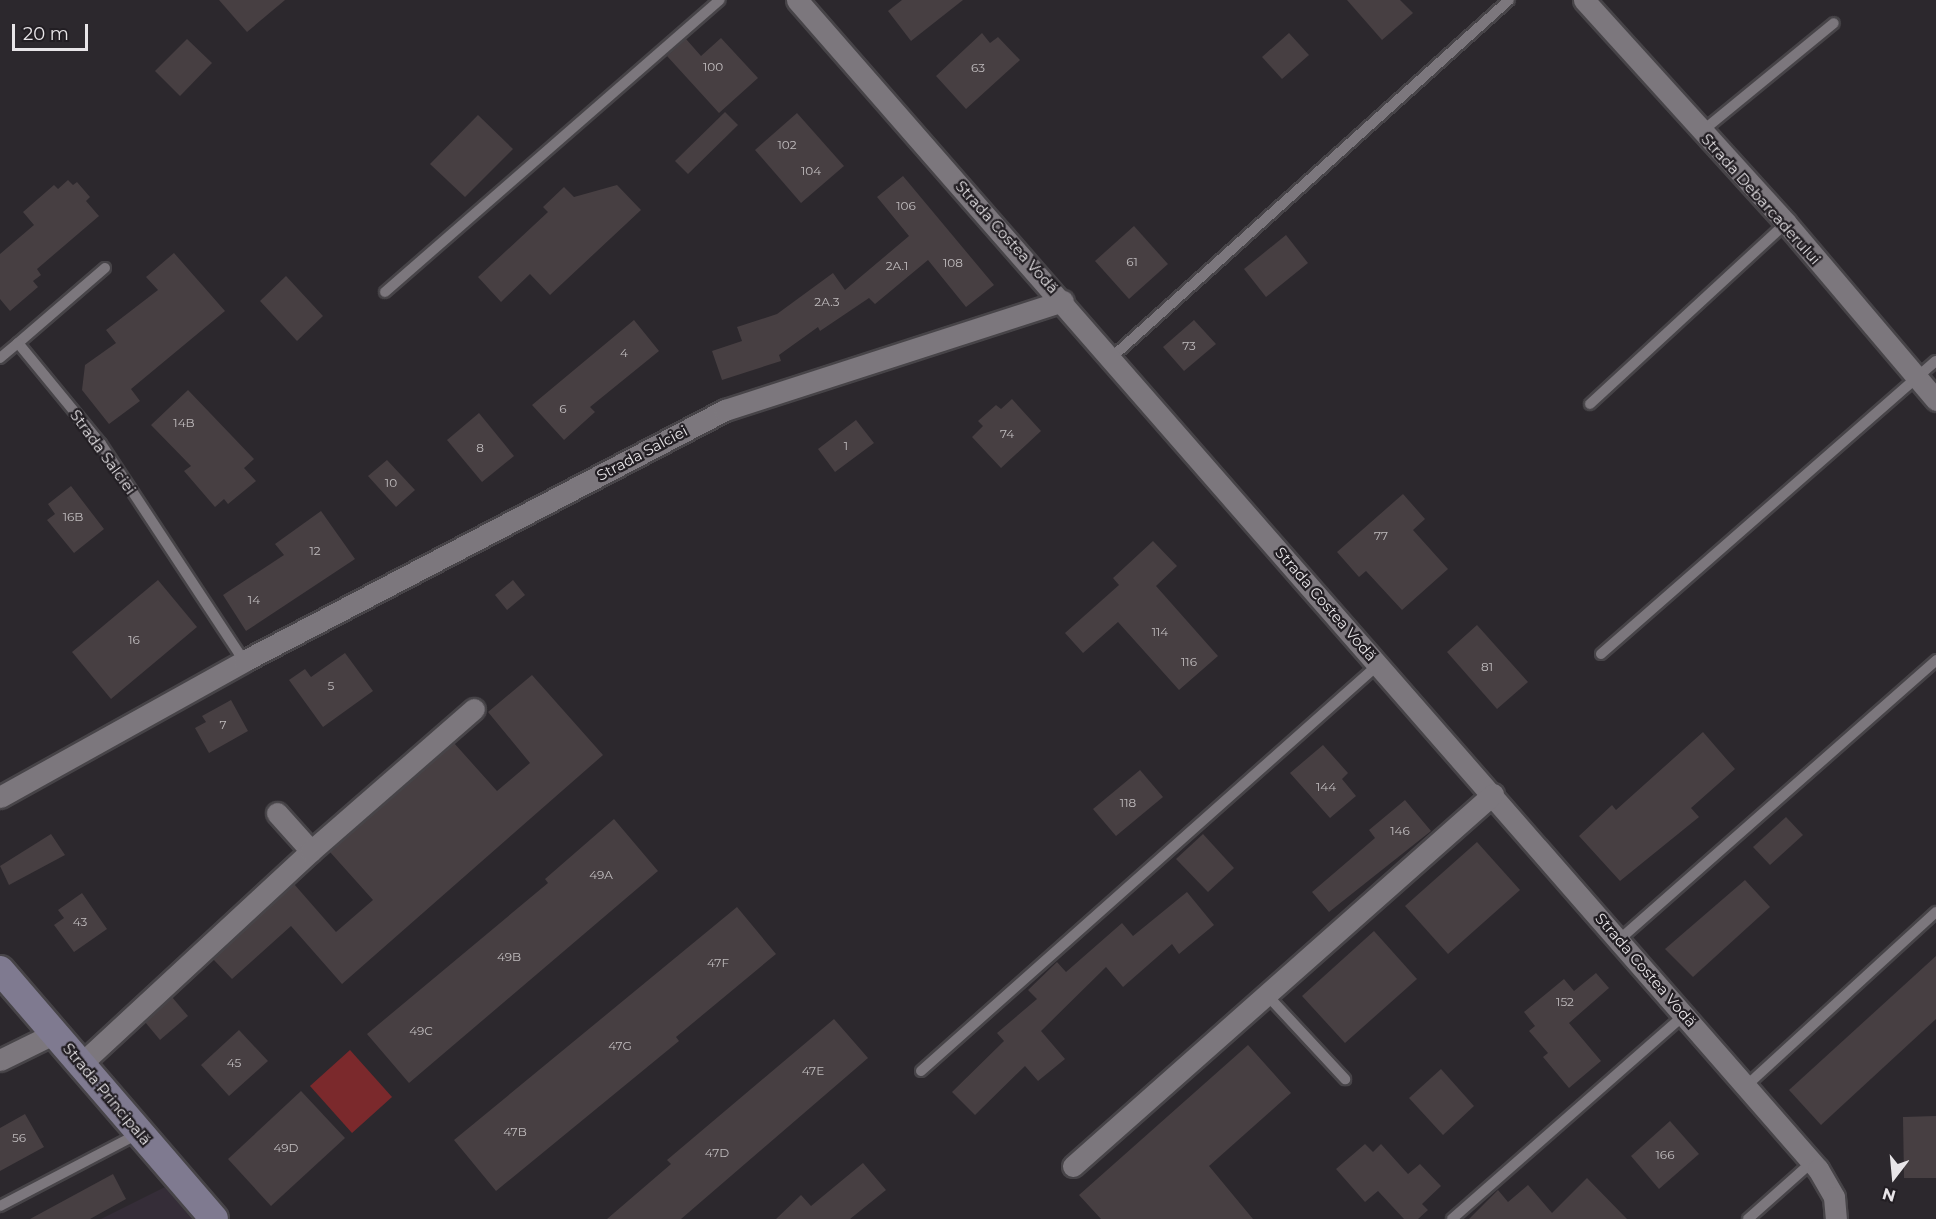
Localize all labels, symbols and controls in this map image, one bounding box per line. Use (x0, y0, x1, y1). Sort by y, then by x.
scale bar (15, 12, 92, 50)
text: 20 m (23, 23, 69, 45)
house number: 100 (703, 60, 723, 74)
house number: 63 (971, 61, 985, 75)
street label: Strada Debarcaderului (1698, 130, 1824, 268)
house number: 102 (777, 138, 797, 152)
house number: 104 (801, 164, 821, 178)
street label: Strada Costea Vodă (952, 177, 1062, 297)
house number: 106 (896, 199, 916, 213)
house number: 61 (1126, 255, 1138, 269)
house number: 108 (943, 256, 963, 270)
house number: 2A.1 (886, 259, 908, 273)
house number: 2A.3 (814, 295, 840, 309)
house number: 73 (1182, 339, 1196, 353)
house number: 4 (620, 346, 628, 360)
house number: 6 (559, 402, 567, 416)
street label: Strada Salciei (66, 406, 140, 498)
house number: 14B (173, 416, 195, 430)
street label: Strada Salciei (594, 422, 690, 484)
house number: 74 (1000, 427, 1014, 441)
house number: 1 (844, 439, 848, 453)
house number: 8 (476, 441, 484, 455)
house number: 10 (385, 476, 397, 490)
house number: 16B (63, 510, 83, 524)
house number: 77 (1374, 529, 1388, 543)
street label: Strada Costea Vodă (1272, 543, 1380, 665)
house number: 12 (309, 544, 321, 558)
house number: 14 (248, 593, 260, 607)
house number: 114 (1152, 625, 1168, 639)
house number: 16 (128, 633, 140, 647)
house number: 116 (1181, 655, 1197, 669)
house number: 81 (1481, 660, 1493, 674)
house number: 5 (328, 679, 334, 693)
house number: 7 (219, 718, 227, 732)
house number: 144 (1316, 780, 1336, 794)
house number: 118 (1120, 796, 1136, 810)
house number: 146 (1390, 824, 1410, 838)
house number: 49A (589, 868, 613, 882)
street label: Strada Costea Vodă (1592, 909, 1700, 1031)
house number: 43 (73, 915, 87, 929)
house number: 49B (497, 950, 521, 964)
house number: 47F (707, 956, 729, 970)
house number: 152 (1556, 995, 1574, 1009)
house number: 49C (409, 1024, 433, 1038)
street label: Strada Principală (59, 1039, 155, 1149)
house number: 47G (608, 1039, 632, 1053)
house number: 45 (227, 1056, 241, 1070)
house number: 47E (802, 1064, 824, 1078)
house number: 47B (503, 1125, 527, 1139)
house number: 56 (12, 1131, 26, 1145)
house number: 49D (273, 1141, 299, 1155)
house number: 47D (705, 1146, 729, 1160)
north arrow (1864, 1147, 1924, 1207)
house number: 166 (1656, 1148, 1674, 1162)
text: N (1880, 1184, 1898, 1206)

